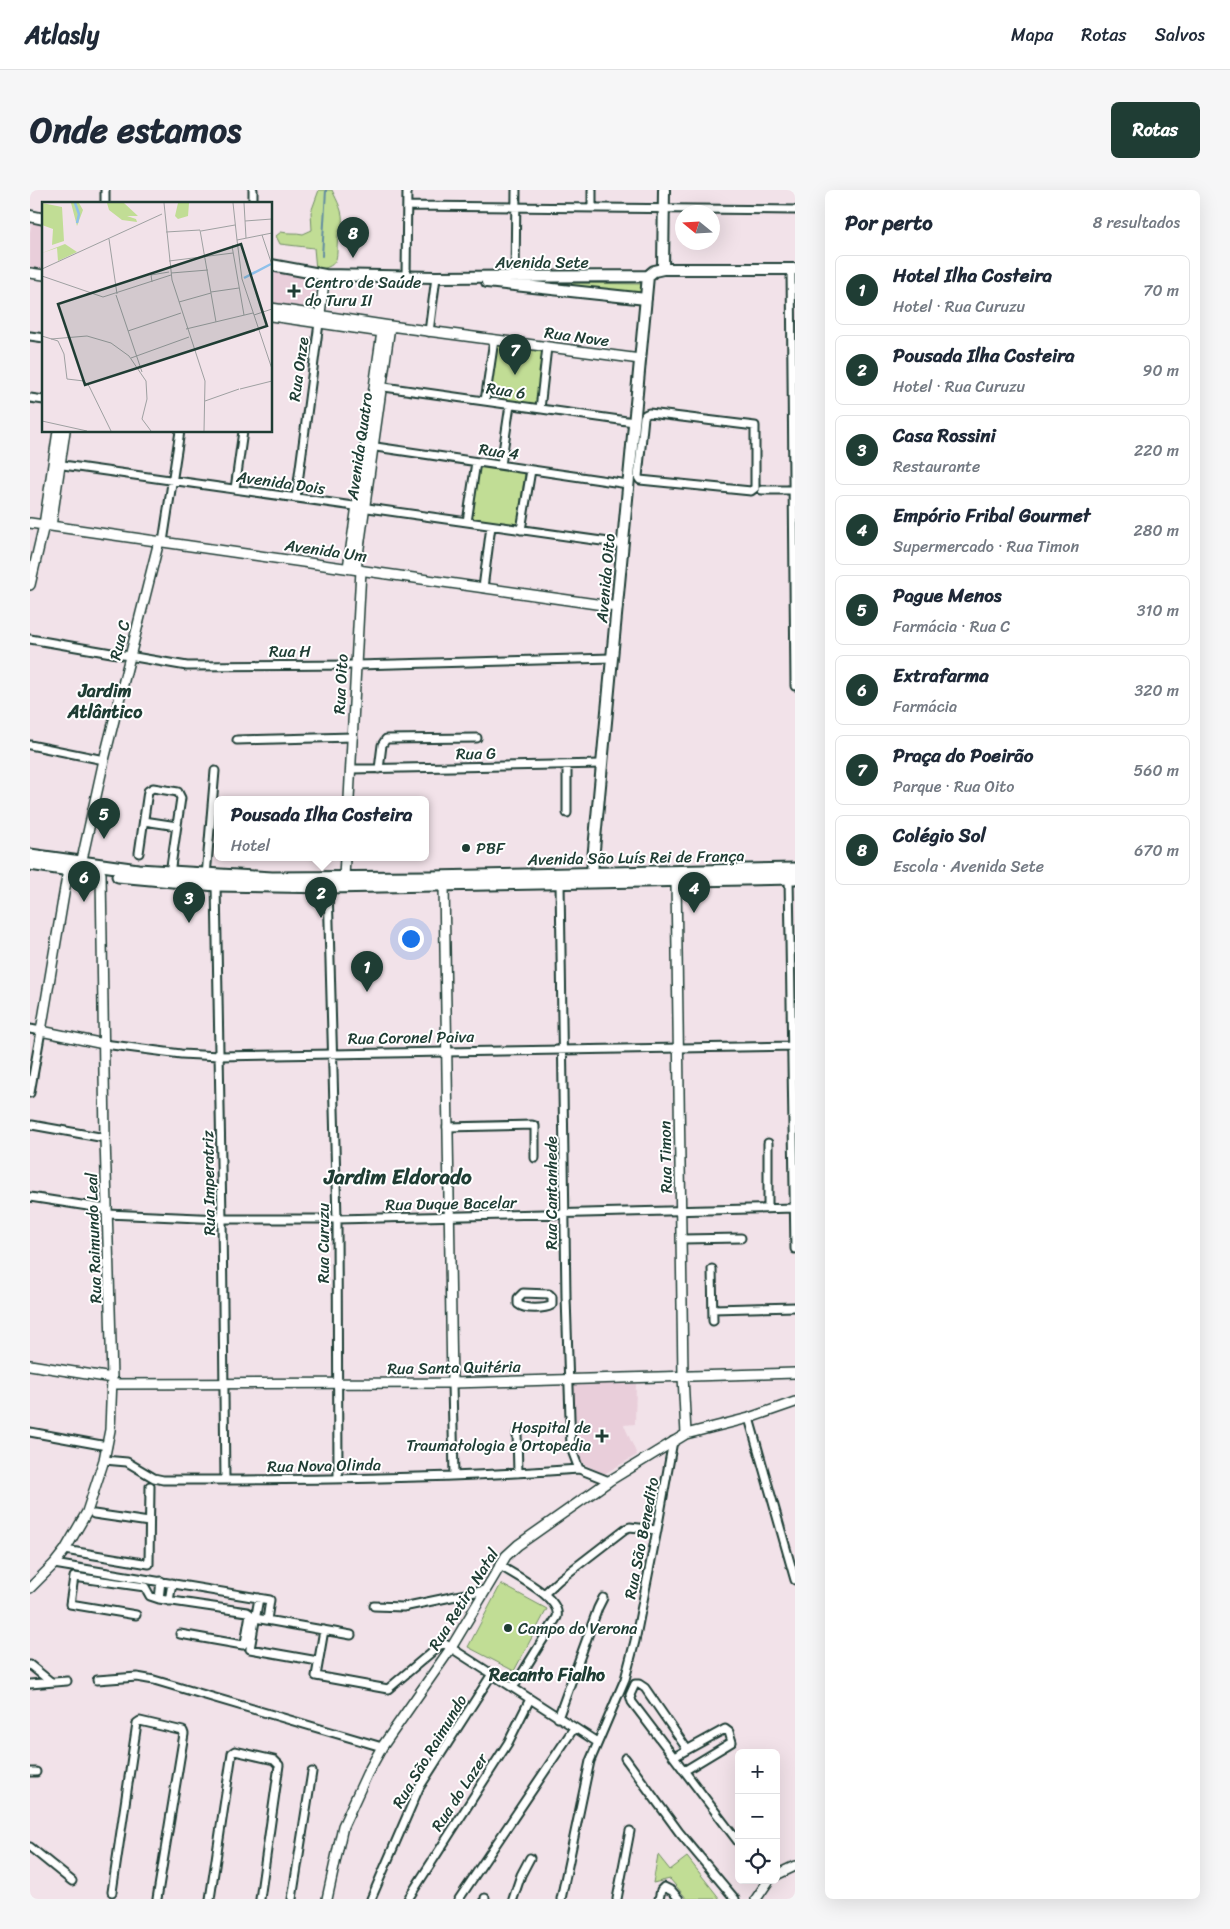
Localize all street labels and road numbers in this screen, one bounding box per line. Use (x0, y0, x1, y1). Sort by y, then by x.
street label: Avenida Sete (494, 248, 589, 277)
street label: Rua Nove (543, 318, 611, 355)
street label: Rua Onze (280, 335, 317, 403)
street label: Rua 6 (484, 373, 528, 408)
street label: Avenida Quatro (337, 390, 381, 503)
street label: Rua 4 (477, 434, 521, 469)
street label: Avenida Dois (234, 462, 328, 503)
street label: Avenida Um (282, 530, 369, 571)
street label: Avenida Oito (587, 532, 624, 625)
street label: Rua C (101, 617, 138, 663)
street label: Rua H (269, 637, 312, 666)
street label: Rua Oito (324, 653, 357, 715)
street label: Rua G (456, 739, 497, 768)
street label: Avenida São Luís Rei de França (526, 841, 745, 874)
street label: Rua Coronel Paiva (348, 1022, 475, 1053)
street label: Rua Timon (650, 1120, 681, 1193)
street label: Rua Imperatriz (193, 1130, 224, 1236)
street label: Rua Cantanhede (537, 1136, 566, 1250)
street label: Rua Raimundo Leal (77, 1172, 110, 1304)
street label: Rua Duque Bacelar (385, 1188, 518, 1219)
street label: Rua Curuzu (309, 1202, 338, 1283)
street label: Rua Santa Quitéria (387, 1352, 522, 1383)
street label: Rua Nova Olinda (267, 1450, 381, 1481)
street label: Rua São Benedito (615, 1475, 667, 1601)
street label: Rua Retiro Natal (420, 1542, 507, 1656)
street label: Rua São Raimundo (384, 1689, 475, 1814)
street label: Rua do Lazer (423, 1746, 497, 1837)

